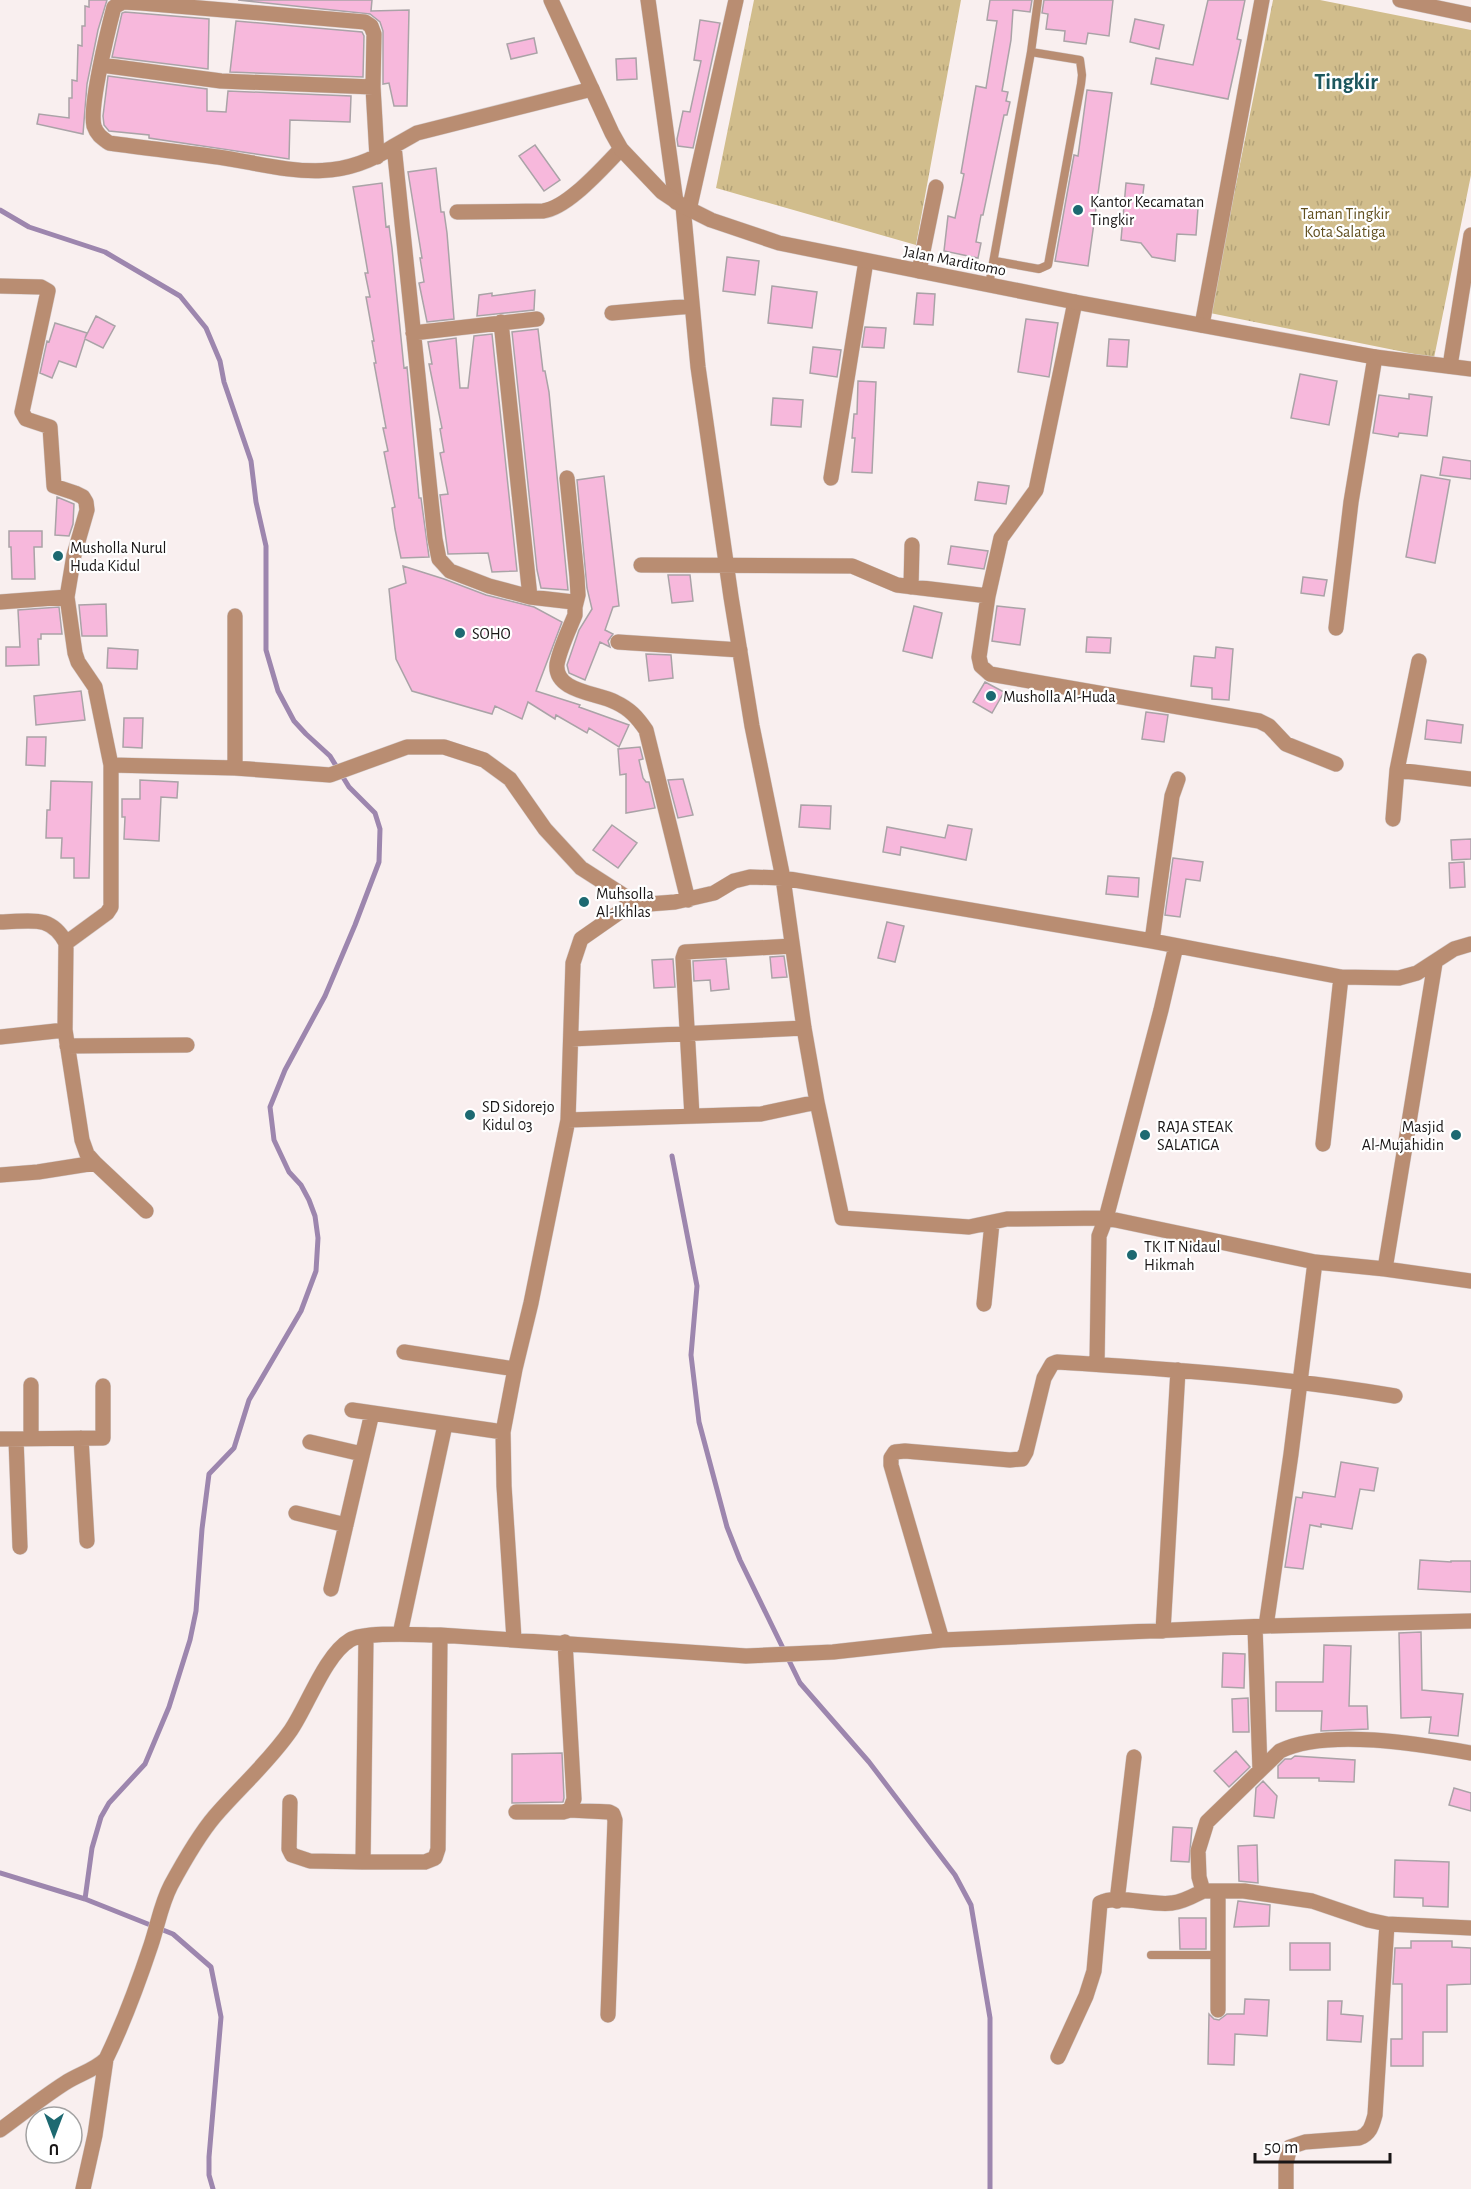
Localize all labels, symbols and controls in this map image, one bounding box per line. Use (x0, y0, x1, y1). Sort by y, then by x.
district label: Tingkir (1314, 71, 1378, 93)
place label: Kantor Kecamatan Tingkir (1090, 194, 1204, 228)
marker: Kantor Kecamatan Tingkir (1071, 203, 1085, 217)
park label: Taman Tingkir Kota Salatiga (1300, 206, 1390, 240)
street label: Jalan Marditomo (902, 243, 1008, 279)
place label: Musholla Nurul Huda Kidul (70, 540, 167, 574)
marker: Musholla Nurul Huda Kidul (51, 549, 65, 563)
marker: SOHO (453, 626, 467, 640)
place label: SOHO (472, 626, 511, 642)
marker: Musholla Al-Huda (984, 689, 998, 703)
place label: Musholla Al-Huda (1003, 689, 1116, 705)
place label: Muhsolla Al-Ikhlas (596, 886, 654, 920)
marker: Muhsolla Al-Ikhlas (577, 895, 591, 909)
place label: SD Sidorejo Kidul 03 (482, 1099, 555, 1133)
marker: SD Sidorejo Kidul 03 (463, 1108, 477, 1122)
place label: RAJA STEAK SALATIGA (1157, 1119, 1233, 1153)
place label: Masjid Al-Mujahidin (1362, 1119, 1444, 1154)
marker: RAJA STEAK SALATIGA (1138, 1128, 1152, 1142)
marker: Masjid Al-Mujahidin (1449, 1128, 1463, 1142)
place label: TK IT Nidaul Hikmah (1144, 1239, 1220, 1273)
marker: TK IT Nidaul Hikmah (1125, 1248, 1139, 1262)
north arrow (24, 2105, 84, 2165)
scale bar (1255, 2126, 1390, 2164)
text: 50 m (1264, 2139, 1298, 2157)
text: U (49, 2141, 59, 2157)

